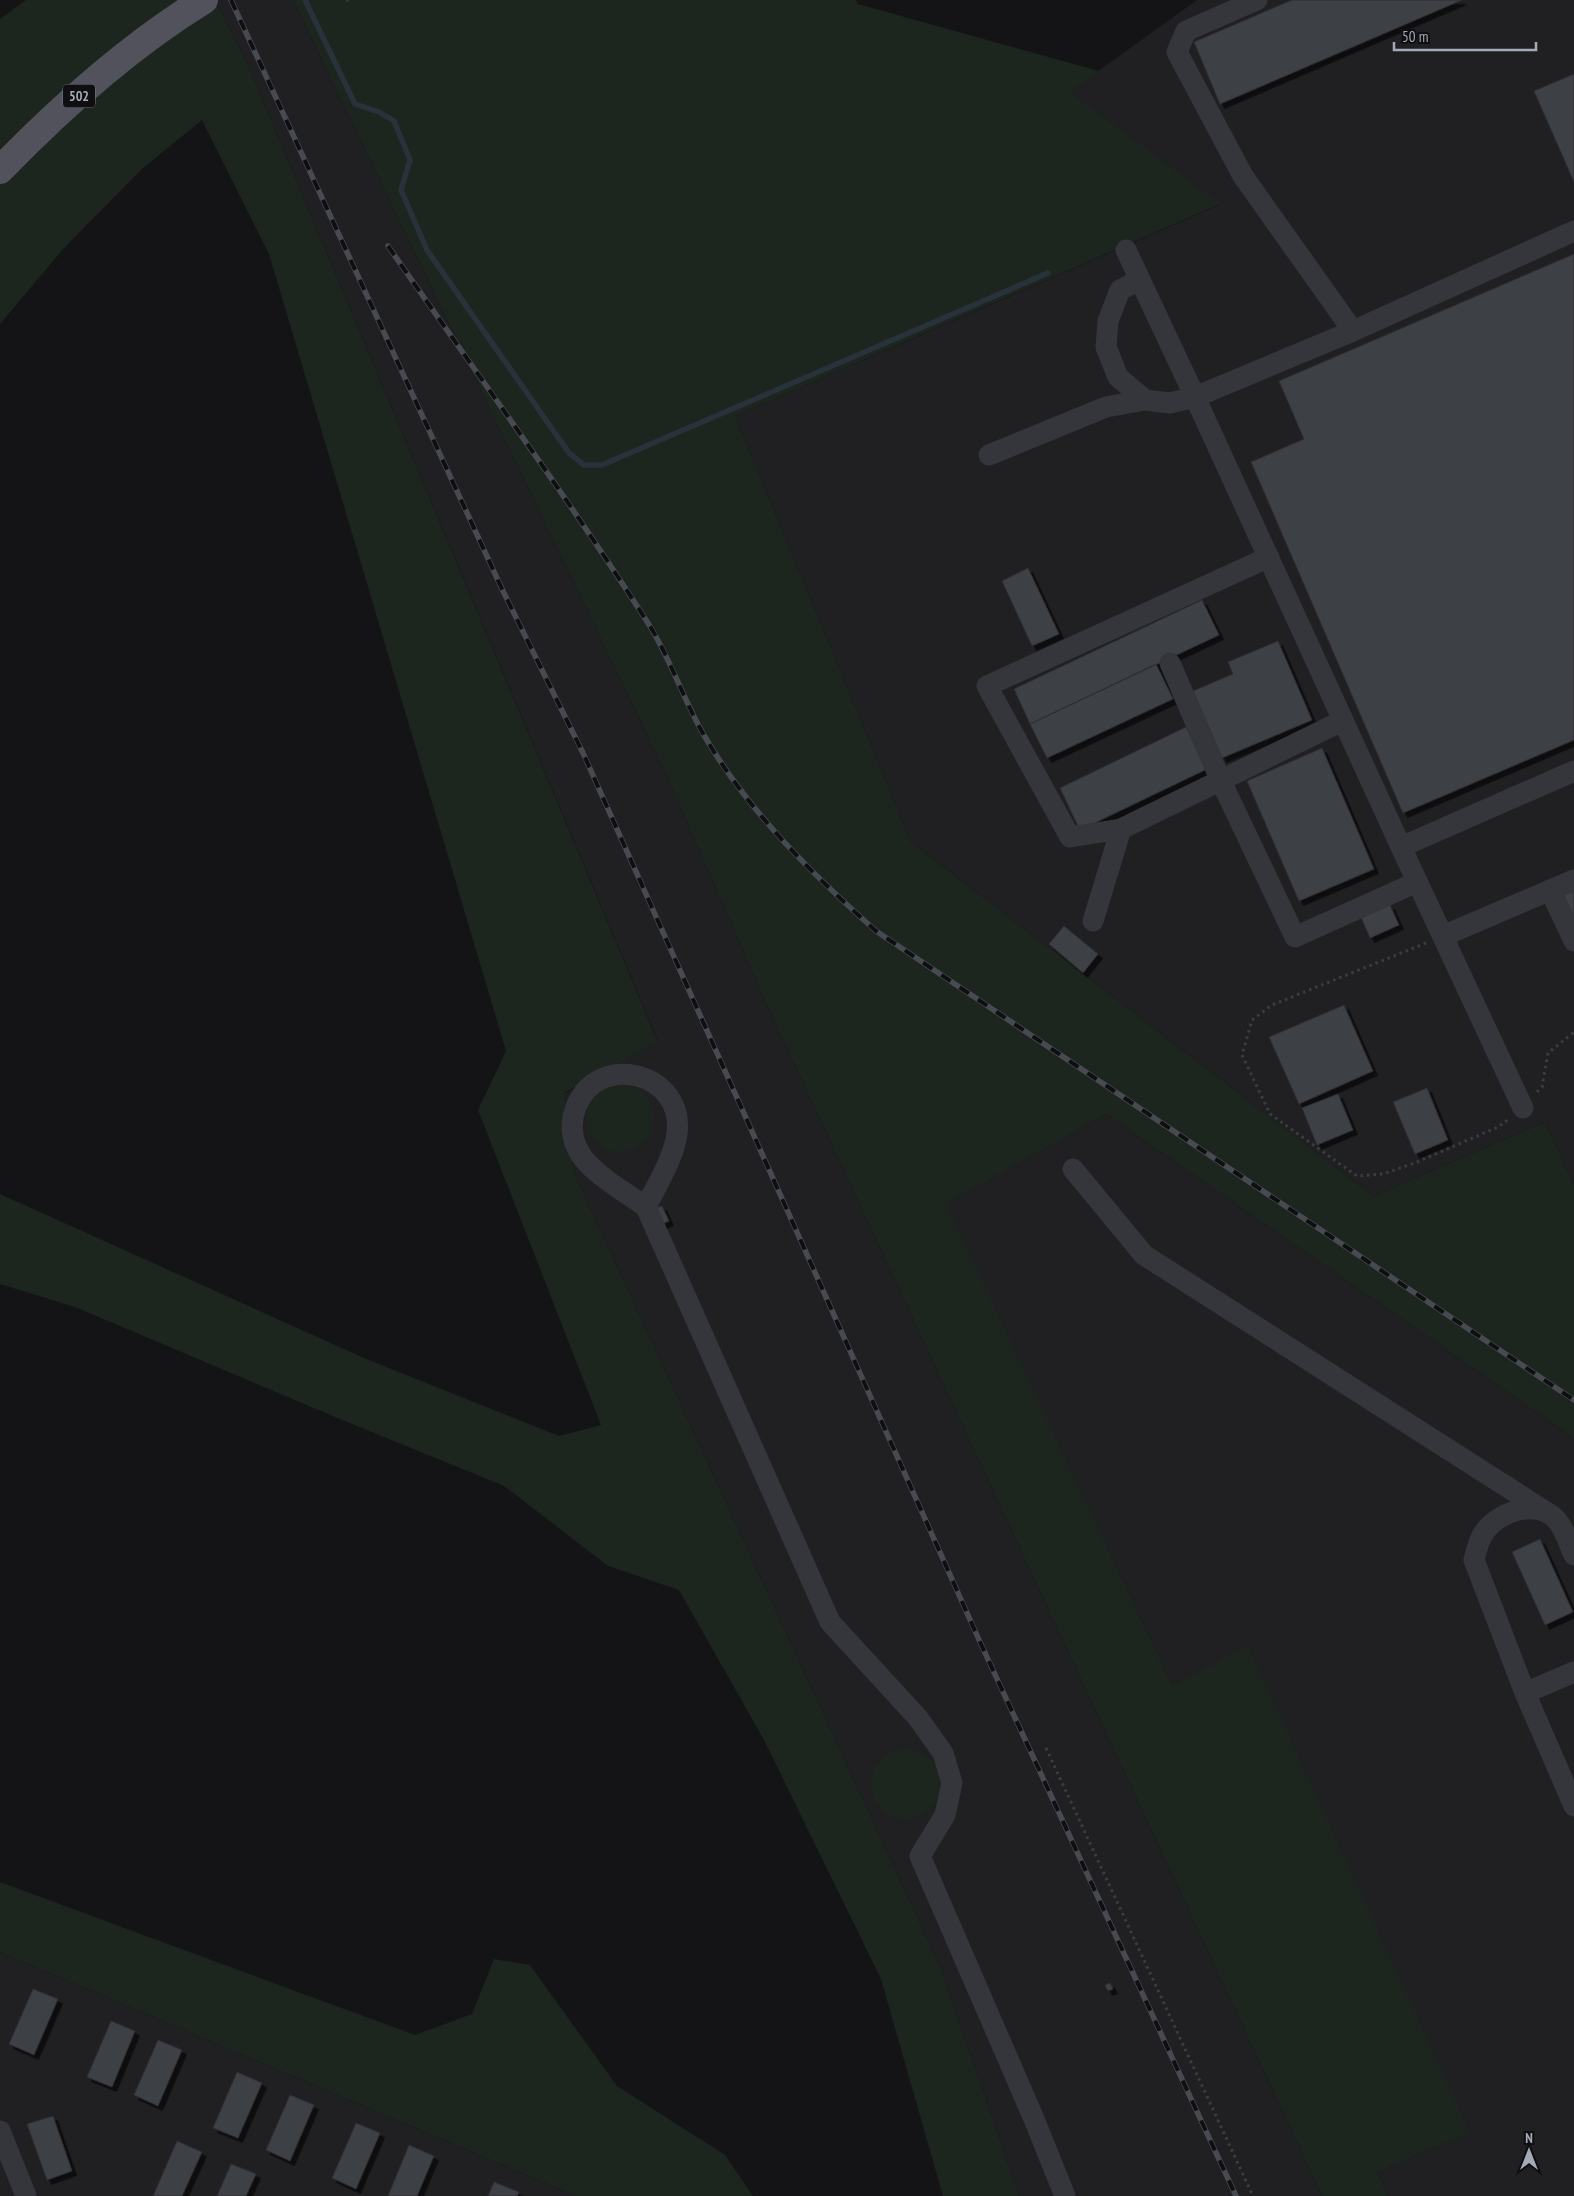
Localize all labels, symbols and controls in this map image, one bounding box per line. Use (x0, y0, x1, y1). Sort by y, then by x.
scale bar (1394, 20, 1536, 52)
text: 50 m (1402, 27, 1428, 46)
road number: 502 (63, 84, 95, 108)
north arrow (1504, 2126, 1554, 2176)
text: N (1525, 2129, 1533, 2147)

